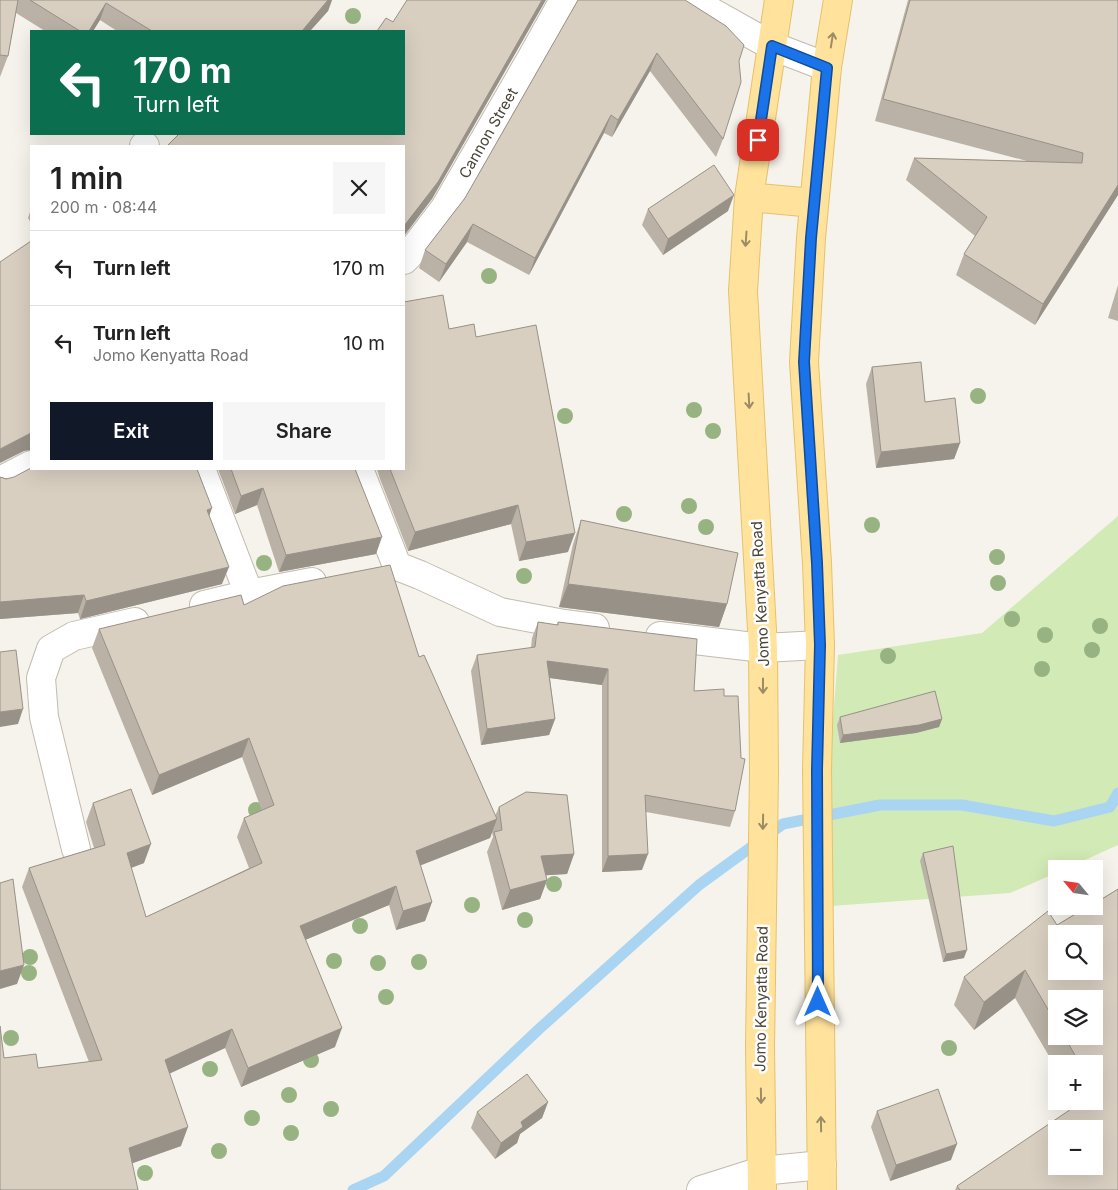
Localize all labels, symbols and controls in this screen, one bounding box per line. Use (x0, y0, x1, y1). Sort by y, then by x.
one-way arrow (827, 33, 837, 49)
text: 170 m (133, 49, 232, 91)
icon: left (50, 50, 115, 115)
street label: Cannon Street (454, 84, 522, 182)
text: Turn left (133, 91, 219, 117)
pin (737, 119, 779, 161)
icon: arrive (744, 126, 772, 154)
text: 1 min (50, 160, 123, 196)
button: close (333, 162, 385, 214)
text: 200 m · 08:44 (50, 197, 157, 217)
one-way arrow (742, 231, 751, 247)
icon: left (50, 254, 78, 282)
text: Turn left (93, 257, 171, 280)
text: 170 m (333, 257, 385, 280)
text: Turn left (93, 322, 171, 345)
icon: left (50, 329, 78, 357)
text: 10 m (343, 332, 385, 355)
text: Jomo Kenyatta Road (93, 345, 249, 365)
one-way arrow (745, 393, 754, 409)
button: Exit (50, 402, 213, 460)
button: Share (223, 402, 385, 460)
street label: Jomo Kenyatta Road (747, 521, 773, 667)
one-way arrow (758, 678, 768, 694)
one-way arrow (758, 814, 768, 830)
north arrow (1048, 860, 1102, 915)
map controls (1048, 860, 1103, 1175)
button: search (1048, 925, 1103, 980)
street label: Jomo Kenyatta Road (750, 926, 772, 1072)
position arrow (791, 975, 843, 1027)
button: layers (1048, 990, 1103, 1045)
button: + (1048, 1055, 1103, 1110)
one-way arrow (756, 1088, 765, 1104)
one-way arrow (816, 1116, 826, 1132)
button: − (1048, 1120, 1103, 1175)

